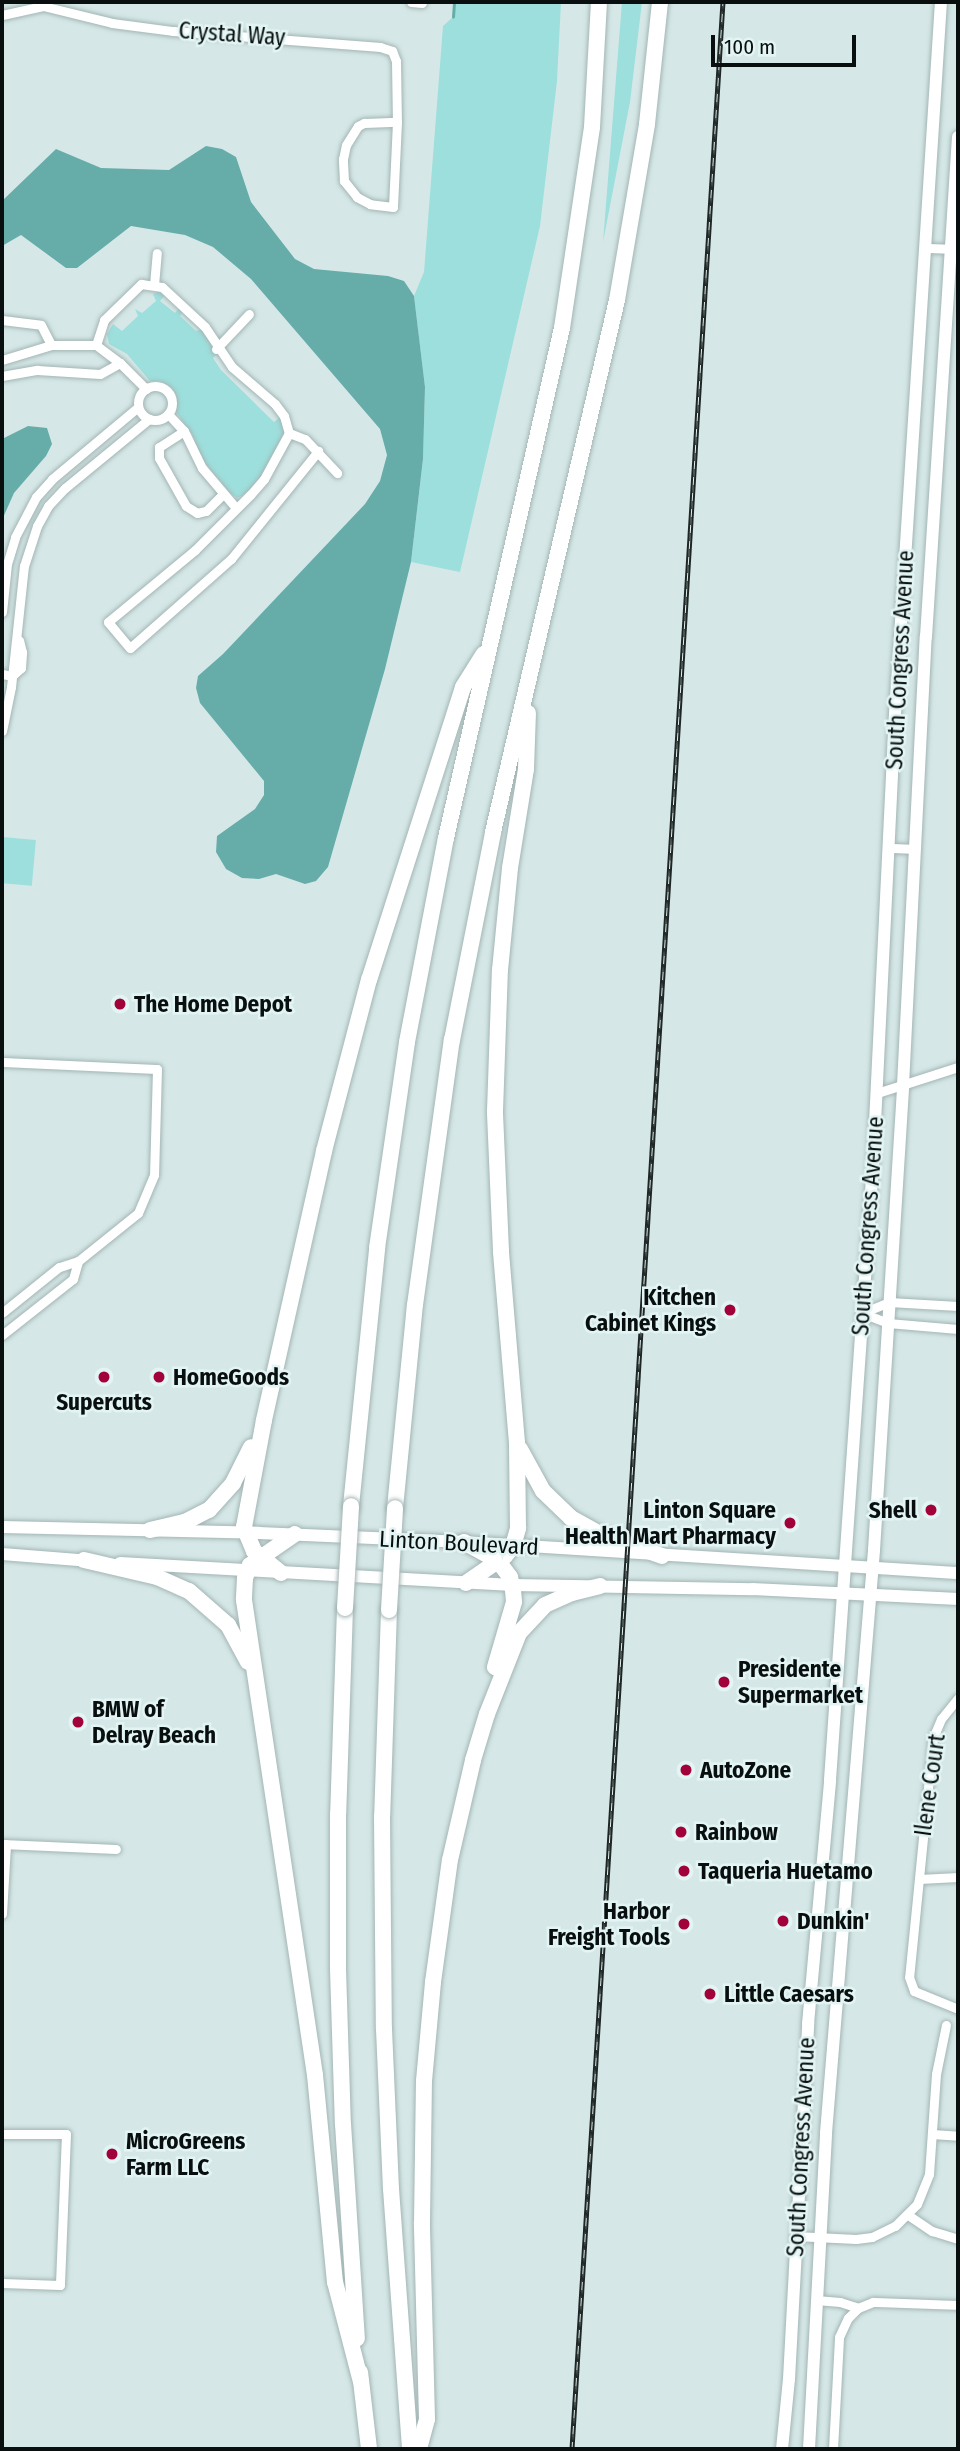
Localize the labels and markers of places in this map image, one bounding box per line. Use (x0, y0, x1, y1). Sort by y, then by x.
place label: The Home Depot (134, 990, 292, 1018)
marker: The Home Depot (112, 996, 128, 1012)
place label: Kitchen Cabinet Kings (585, 1283, 716, 1337)
marker: Kitchen Cabinet Kings (722, 1302, 738, 1318)
place label: HomeGoods (173, 1363, 289, 1391)
marker: Supercuts (96, 1369, 112, 1385)
marker: HomeGoods (151, 1369, 167, 1385)
place label: Supercuts (56, 1388, 152, 1416)
place label: Linton Square Health Mart Pharmacy (565, 1496, 776, 1550)
place label: Shell (869, 1496, 917, 1524)
marker: Shell (923, 1502, 939, 1518)
marker: Linton Square Health Mart Pharmacy (782, 1515, 798, 1531)
place label: Presidente Supermarket (738, 1655, 863, 1709)
marker: Presidente Supermarket (716, 1674, 732, 1690)
place label: BMW of Delray Beach (92, 1695, 216, 1749)
marker: BMW of Delray Beach (70, 1714, 86, 1730)
place label: AutoZone (700, 1756, 791, 1784)
marker: AutoZone (678, 1762, 694, 1778)
place label: Rainbow (695, 1818, 778, 1846)
marker: Rainbow (673, 1824, 689, 1840)
place label: Taqueria Huetamo (698, 1857, 873, 1885)
marker: Taqueria Huetamo (676, 1863, 692, 1879)
place label: Harbor Freight Tools (548, 1897, 670, 1951)
place label: Dunkin' (797, 1907, 869, 1935)
marker: Dunkin' (775, 1913, 791, 1929)
marker: Harbor Freight Tools (676, 1916, 692, 1932)
place label: Little Caesars (724, 1980, 854, 2008)
marker: Little Caesars (702, 1986, 718, 2002)
place label: MicroGreens Farm LLC (126, 2127, 245, 2181)
marker: MicroGreens Farm LLC (104, 2146, 120, 2162)

